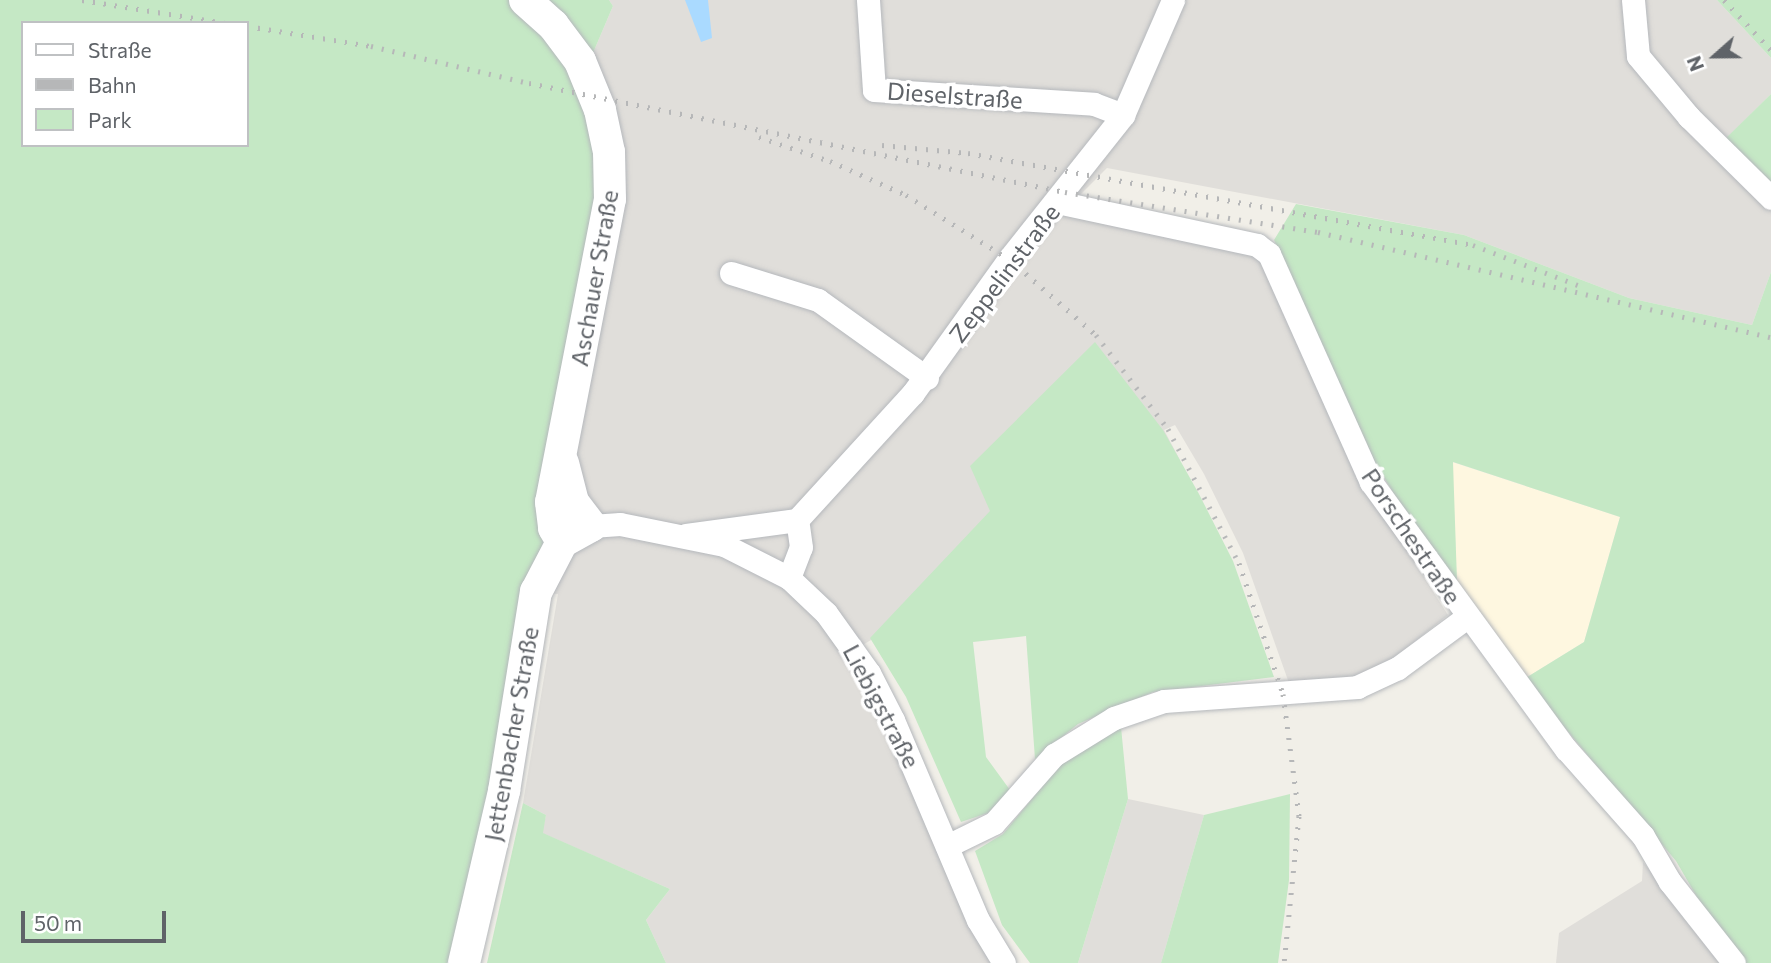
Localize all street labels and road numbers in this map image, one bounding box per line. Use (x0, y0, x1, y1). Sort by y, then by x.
street label: Dieselstraße (886, 76, 1024, 114)
street label: Aschauer Straße (564, 188, 624, 368)
street label: Zeppelinstraße (943, 198, 1065, 348)
street label: Porschestraße (1356, 463, 1468, 609)
street label: Jettenbacher Straße (478, 624, 544, 844)
street label: Liebigstraße (837, 639, 927, 773)

